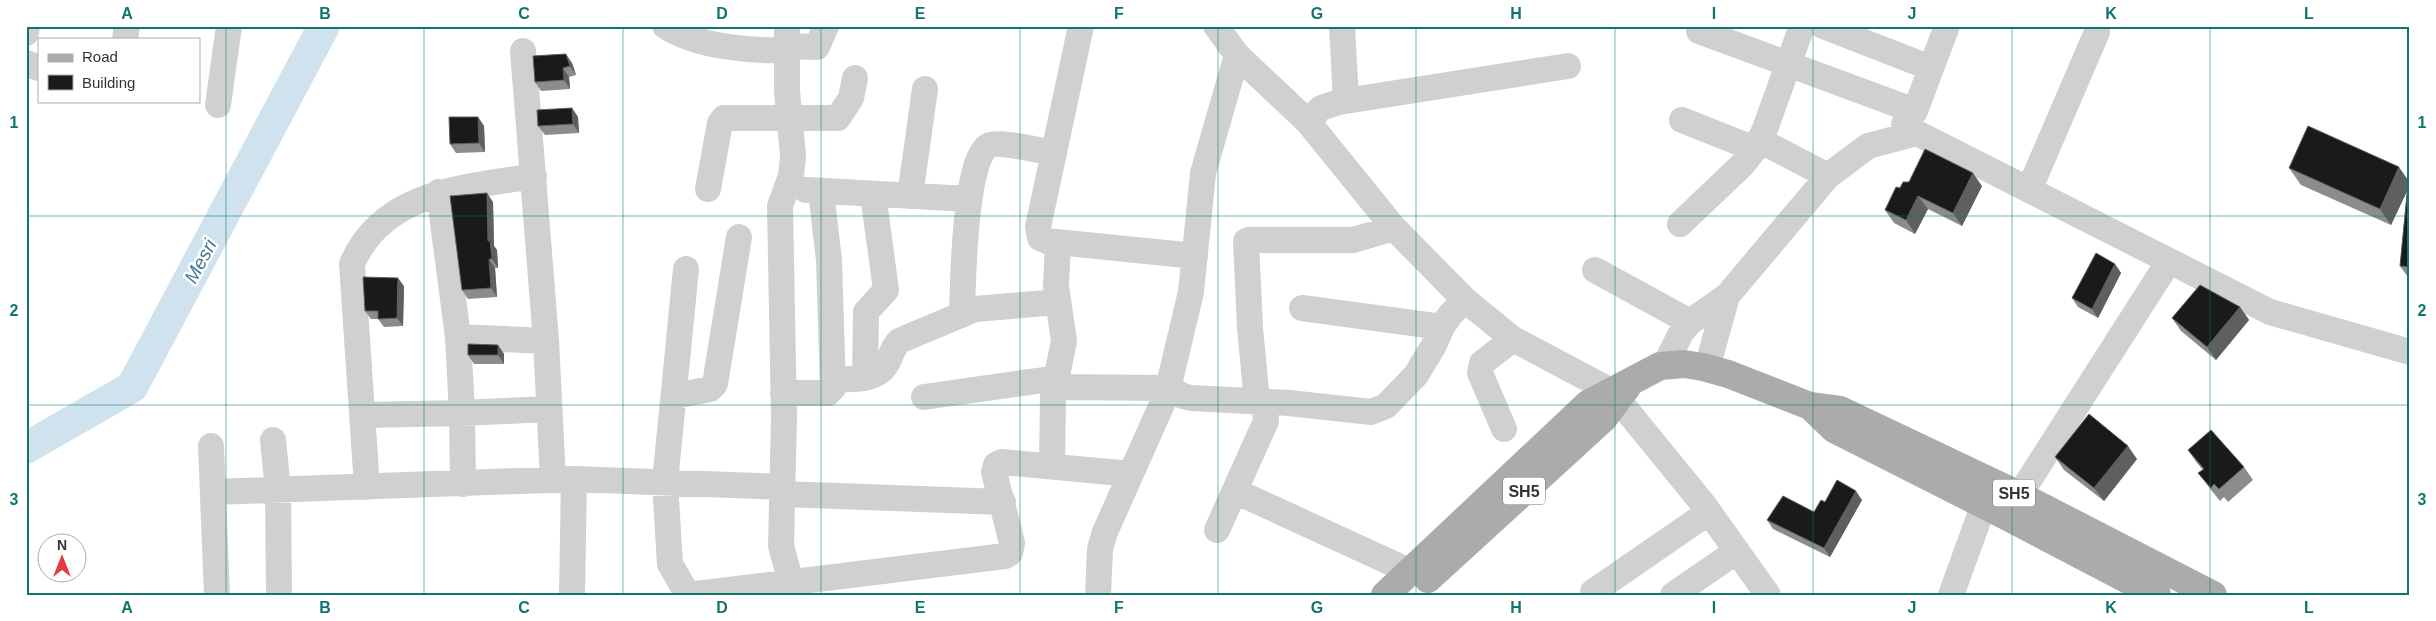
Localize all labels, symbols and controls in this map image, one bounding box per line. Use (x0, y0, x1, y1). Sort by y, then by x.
text: A (121, 5, 133, 22)
text: B (319, 5, 331, 22)
text: C (518, 5, 530, 22)
text: D (716, 5, 728, 22)
text: E (915, 5, 926, 22)
text: F (1114, 5, 1124, 22)
text: G (1311, 5, 1323, 22)
text: H (1510, 5, 1522, 22)
text: I (1712, 5, 1716, 22)
text: J (1908, 5, 1916, 22)
text: K (2105, 5, 2117, 22)
text: L (2304, 5, 2314, 22)
legend (38, 38, 200, 102)
text: Road (82, 48, 118, 65)
text: Building (82, 74, 135, 91)
text: 1 (10, 114, 19, 131)
text: 1 (2418, 114, 2427, 131)
water label: Mesri (180, 235, 221, 287)
text: 2 (10, 302, 19, 319)
text: 2 (2418, 302, 2427, 319)
road number: SH5 (1503, 478, 1545, 504)
road number: SH5 (1993, 479, 2035, 506)
text: 3 (10, 491, 19, 508)
text: 3 (2418, 491, 2427, 508)
north arrow (38, 534, 88, 584)
text: N (57, 537, 67, 553)
text: A (121, 599, 133, 616)
text: B (319, 599, 331, 616)
text: C (518, 599, 530, 616)
text: D (716, 599, 728, 616)
text: E (915, 599, 926, 616)
text: F (1114, 599, 1124, 616)
text: G (1311, 599, 1323, 616)
text: H (1510, 599, 1522, 616)
text: I (1712, 599, 1716, 616)
text: J (1908, 599, 1916, 616)
text: K (2105, 599, 2117, 616)
text: L (2304, 599, 2314, 616)

